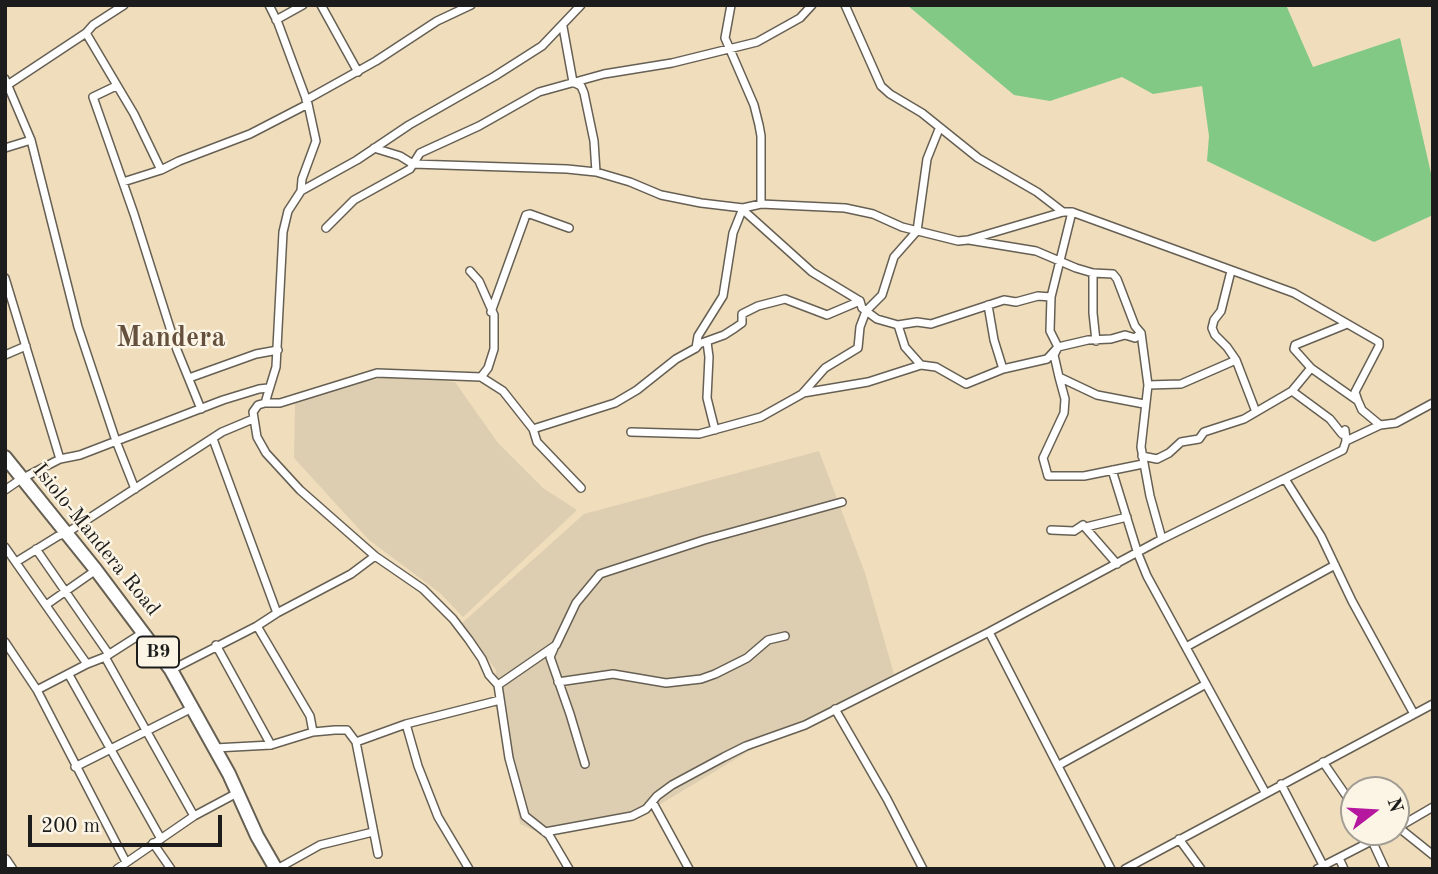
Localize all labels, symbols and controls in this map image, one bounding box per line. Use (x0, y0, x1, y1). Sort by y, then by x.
district label: Mandera (116, 322, 226, 356)
street label: Isiolo-Mandera Road (27, 459, 165, 621)
road number: B9 (137, 636, 179, 667)
north arrow (1340, 776, 1410, 846)
text: N (1382, 796, 1405, 815)
scale bar (32, 800, 226, 844)
text: 200 m (41, 816, 100, 837)

